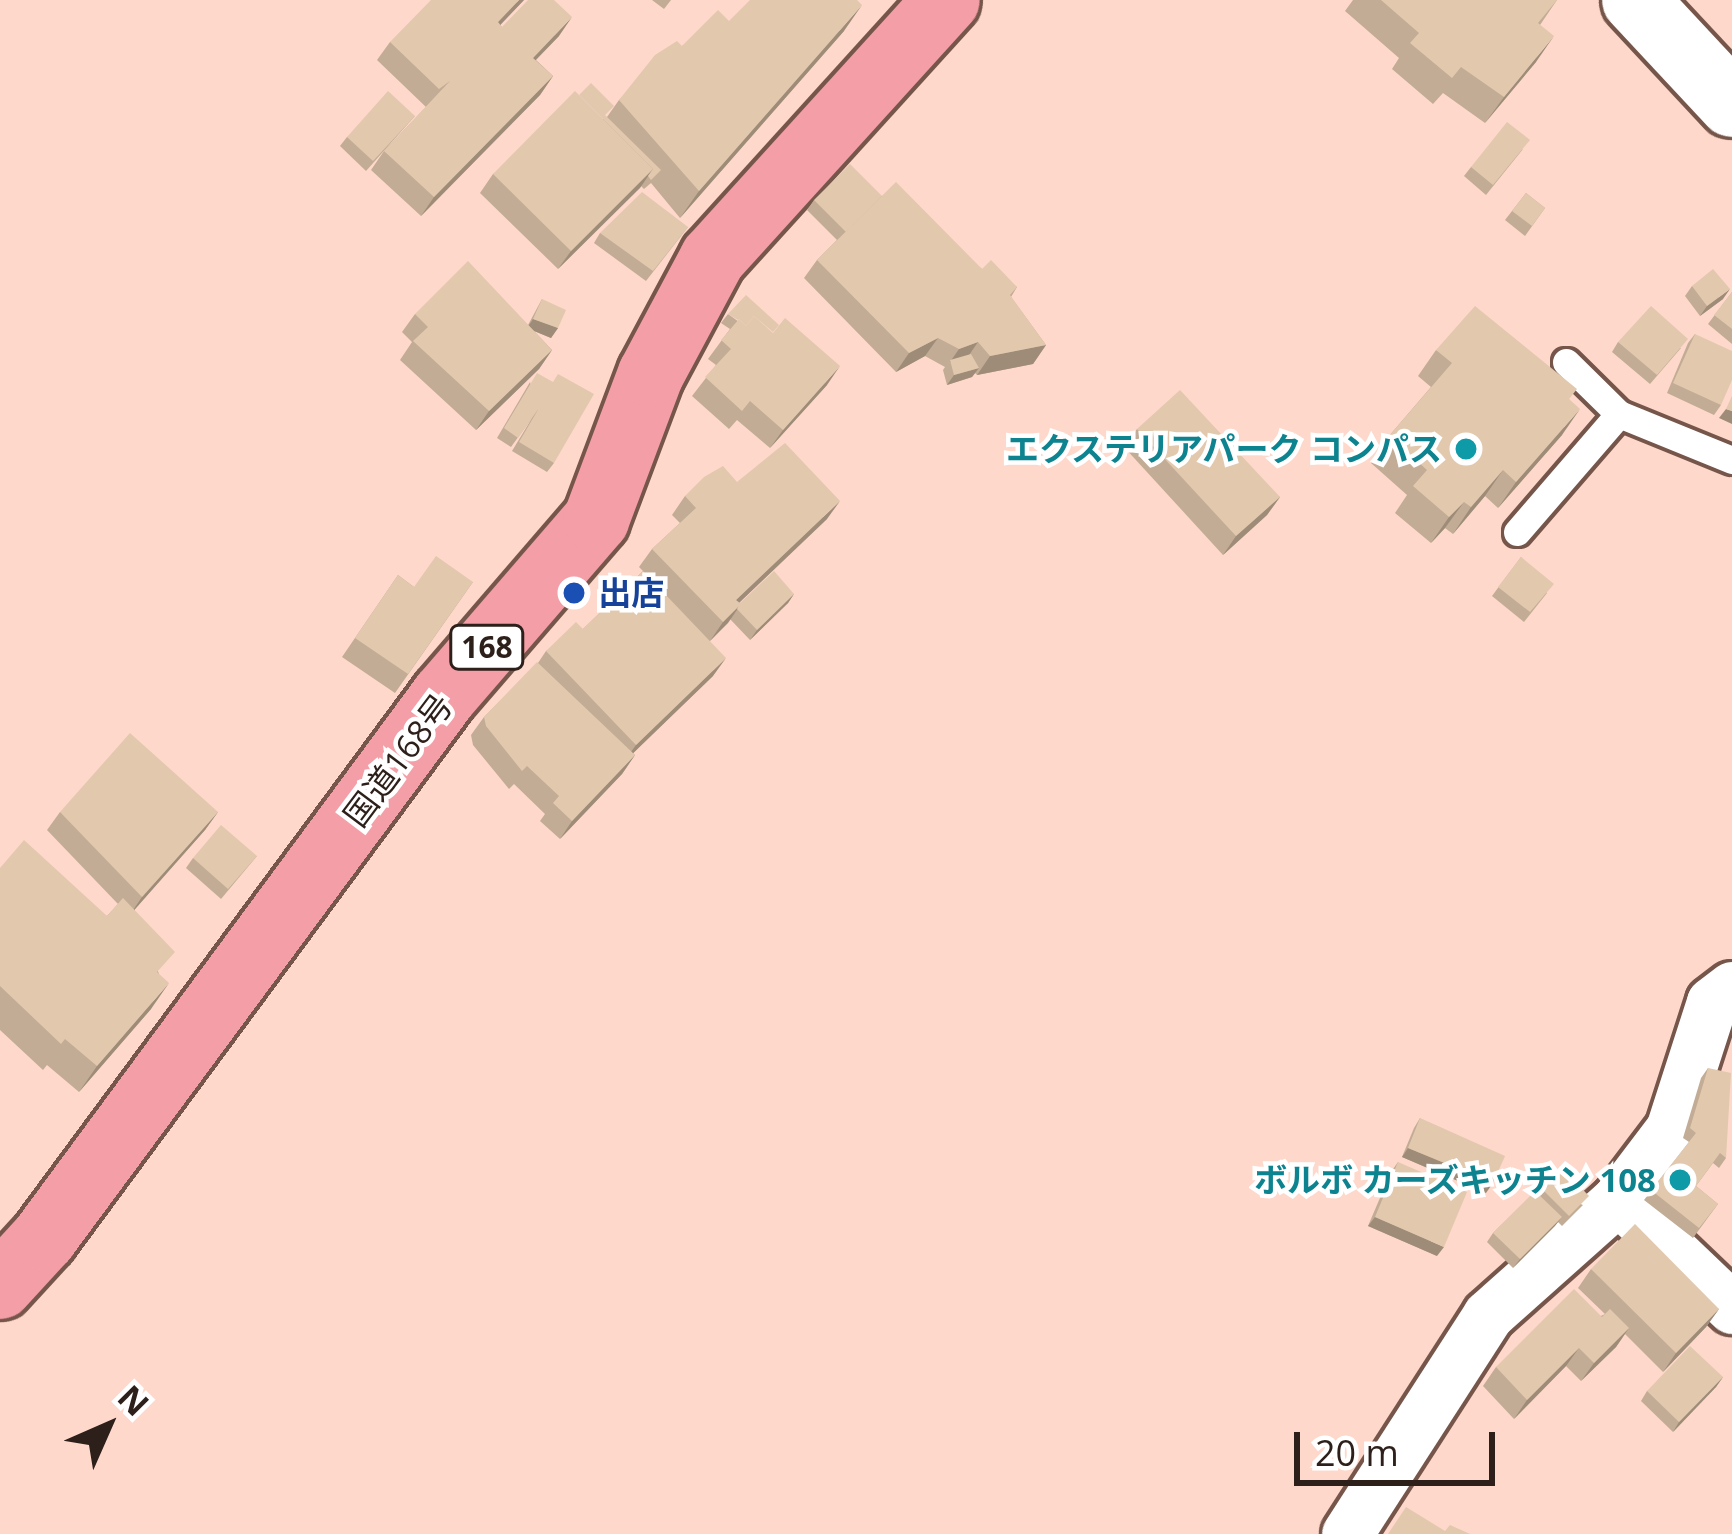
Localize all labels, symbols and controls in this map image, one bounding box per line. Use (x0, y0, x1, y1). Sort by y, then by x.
place label: エクステリアパーク コンパス (1004, 429, 1442, 469)
marker: エクステリアパーク コンパス (1453, 436, 1479, 462)
place label: 出店 (598, 573, 664, 613)
marker: 出店 (561, 580, 587, 606)
road number: 168 (448, 623, 526, 671)
street label: 国道168号 (335, 686, 461, 834)
place label: ボルボ カーズキッチン 108 (1252, 1160, 1656, 1200)
marker: ボルボ カーズキッチン 108 (1667, 1167, 1693, 1193)
north arrow (48, 1366, 168, 1486)
text: N (108, 1375, 159, 1426)
scale bar (1300, 1408, 1501, 1482)
text: 20 m (1315, 1428, 1399, 1477)

